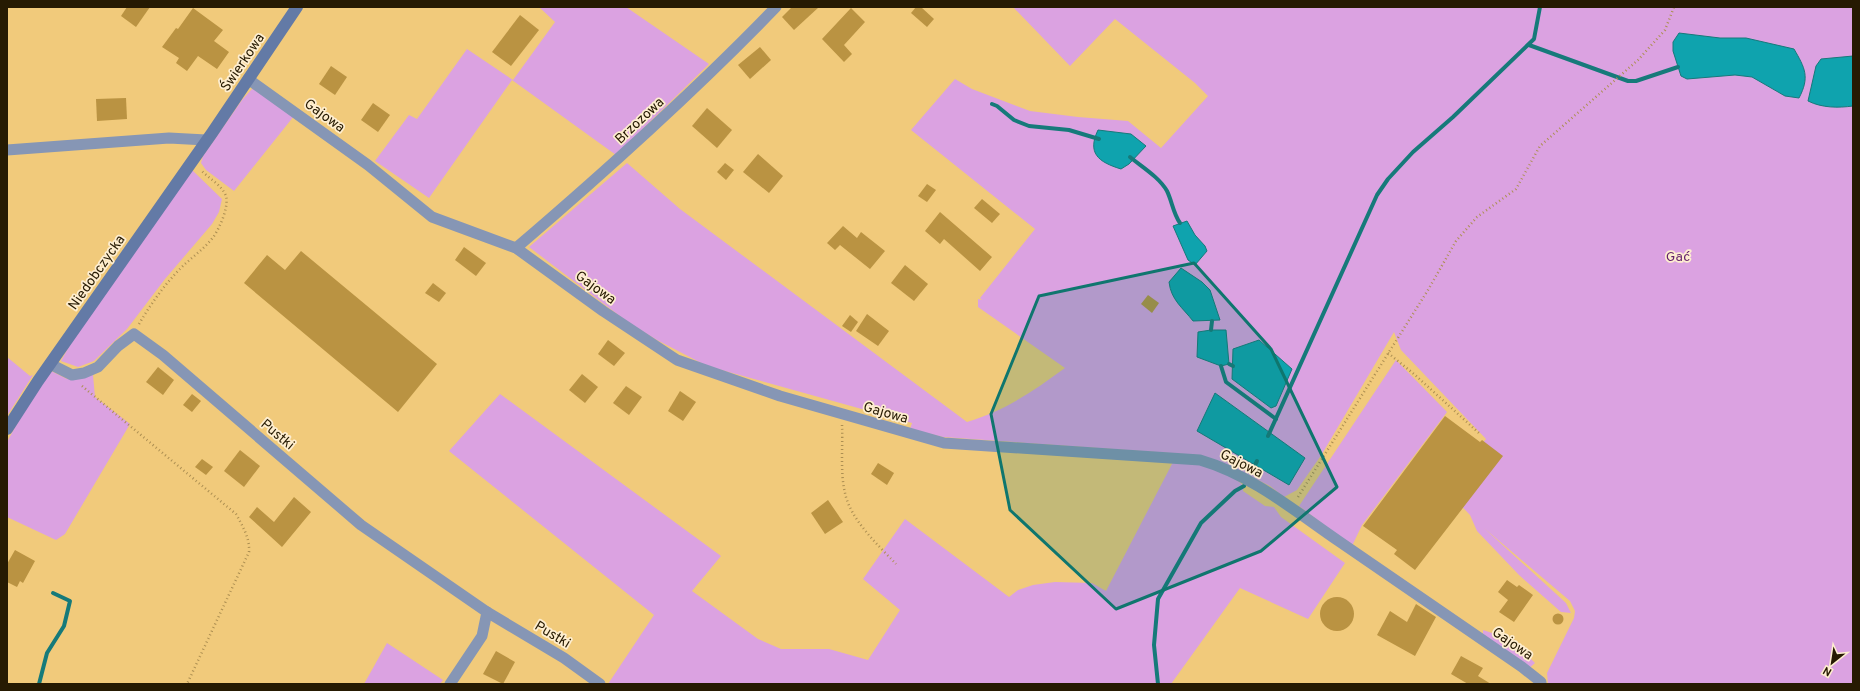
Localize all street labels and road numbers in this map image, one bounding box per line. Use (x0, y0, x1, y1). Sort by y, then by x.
street label: Świerkowa (217, 30, 269, 95)
street label: Brzozowa (612, 94, 668, 148)
street label: Gajowa (301, 96, 348, 137)
street label: Niedobczycka (65, 232, 129, 314)
street label: Gajowa (572, 268, 619, 309)
street label: Gajowa (861, 399, 910, 428)
street label: Pustki (257, 416, 297, 454)
street label: Gajowa (1217, 446, 1266, 482)
street label: Pustki (531, 618, 573, 653)
street label: Gajowa (1488, 624, 1536, 664)

